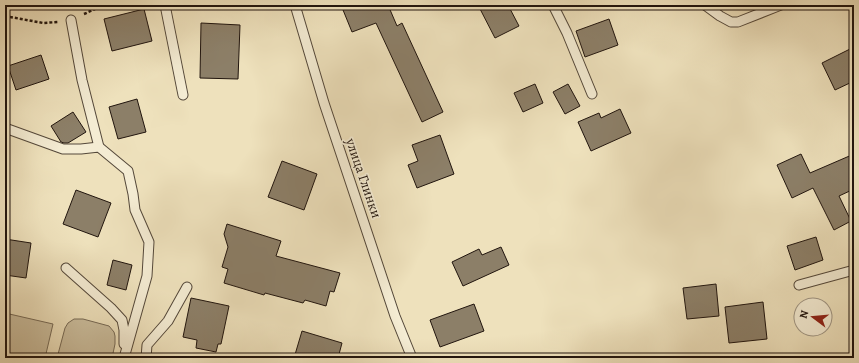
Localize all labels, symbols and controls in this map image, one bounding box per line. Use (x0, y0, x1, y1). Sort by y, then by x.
street label: улица Глинки (341, 135, 386, 221)
north arrow (793, 297, 833, 337)
text: N (796, 308, 812, 320)

